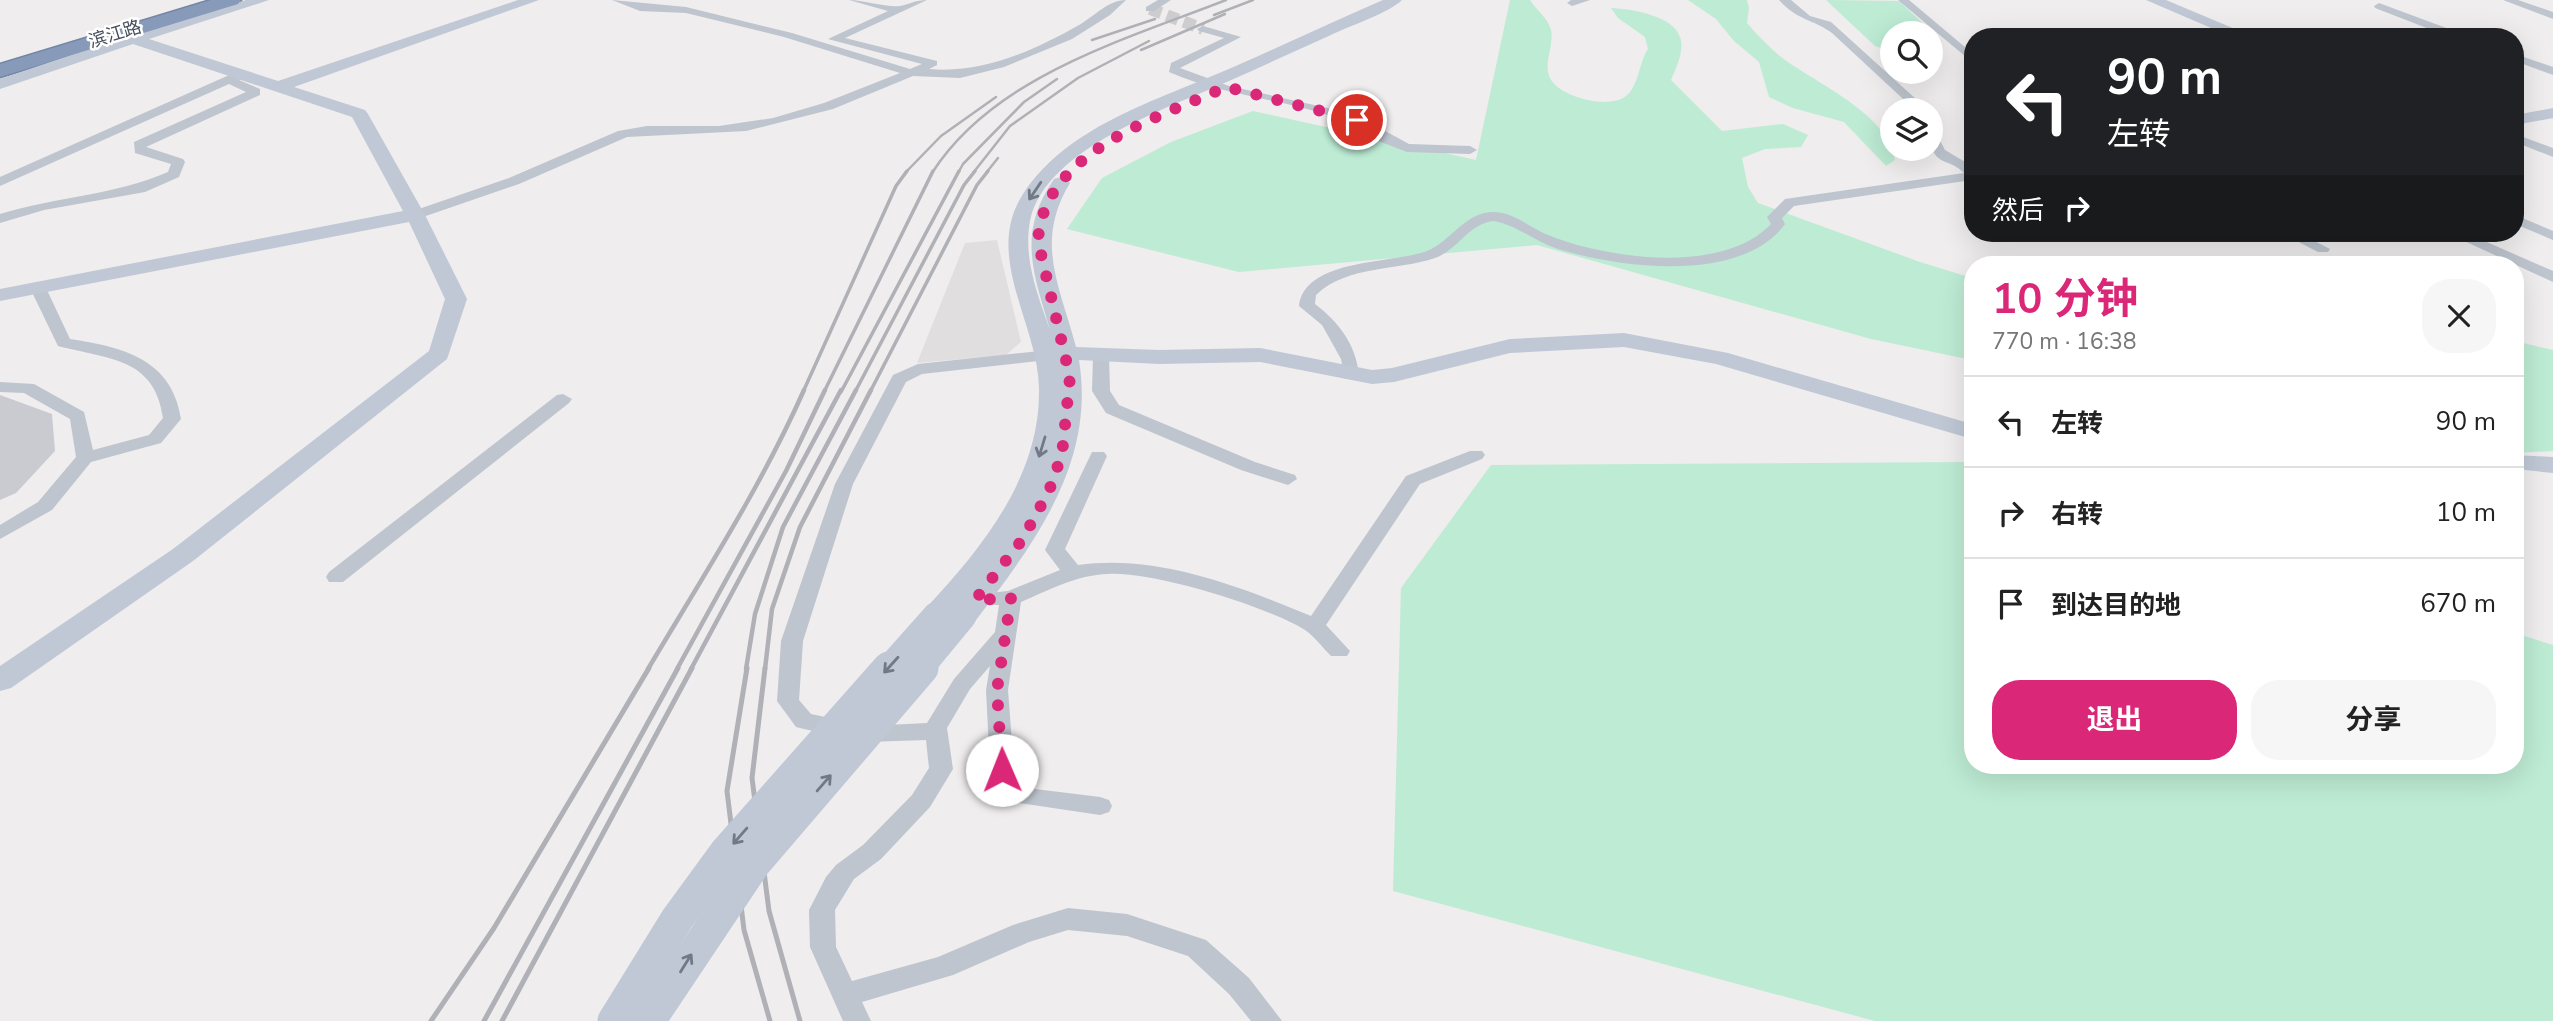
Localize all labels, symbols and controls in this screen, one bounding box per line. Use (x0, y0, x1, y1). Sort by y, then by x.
street label: 滨江路 (86, 15, 144, 53)
map controls (1880, 21, 1943, 161)
button: search (1880, 21, 1943, 84)
text: 90 m (2107, 44, 2222, 111)
icon: left (1992, 56, 2083, 147)
pin (1327, 90, 1387, 150)
button: layers (1880, 98, 1943, 161)
icon: arrive (1338, 101, 1376, 139)
text: 左转 (2107, 113, 2171, 156)
one-way arrow (1028, 181, 1042, 200)
icon: right (2058, 189, 2096, 227)
text: 然后 (1992, 193, 2044, 228)
text: 10 分钟 (1992, 271, 2138, 328)
button: close (2422, 279, 2496, 353)
text: 770 m · 16:38 (1992, 326, 2137, 357)
icon: left (1992, 403, 2030, 441)
text: 90 m (2436, 404, 2496, 439)
text: 左转 (2051, 406, 2103, 441)
one-way arrow (1034, 436, 1047, 458)
icon: right (1992, 494, 2030, 532)
text: 10 m (2436, 495, 2496, 530)
text: 右转 (2051, 497, 2103, 532)
icon: arrive (1992, 585, 2030, 623)
text: 670 m (2420, 586, 2496, 621)
text: 到达目的地 (2051, 588, 2181, 623)
one-way arrow (883, 656, 899, 674)
button: 退出 (1992, 680, 2237, 760)
button: 分享 (2251, 680, 2496, 760)
position arrow (965, 733, 1039, 807)
one-way arrow (816, 774, 832, 792)
one-way arrow (732, 827, 748, 845)
one-way arrow (679, 954, 693, 974)

